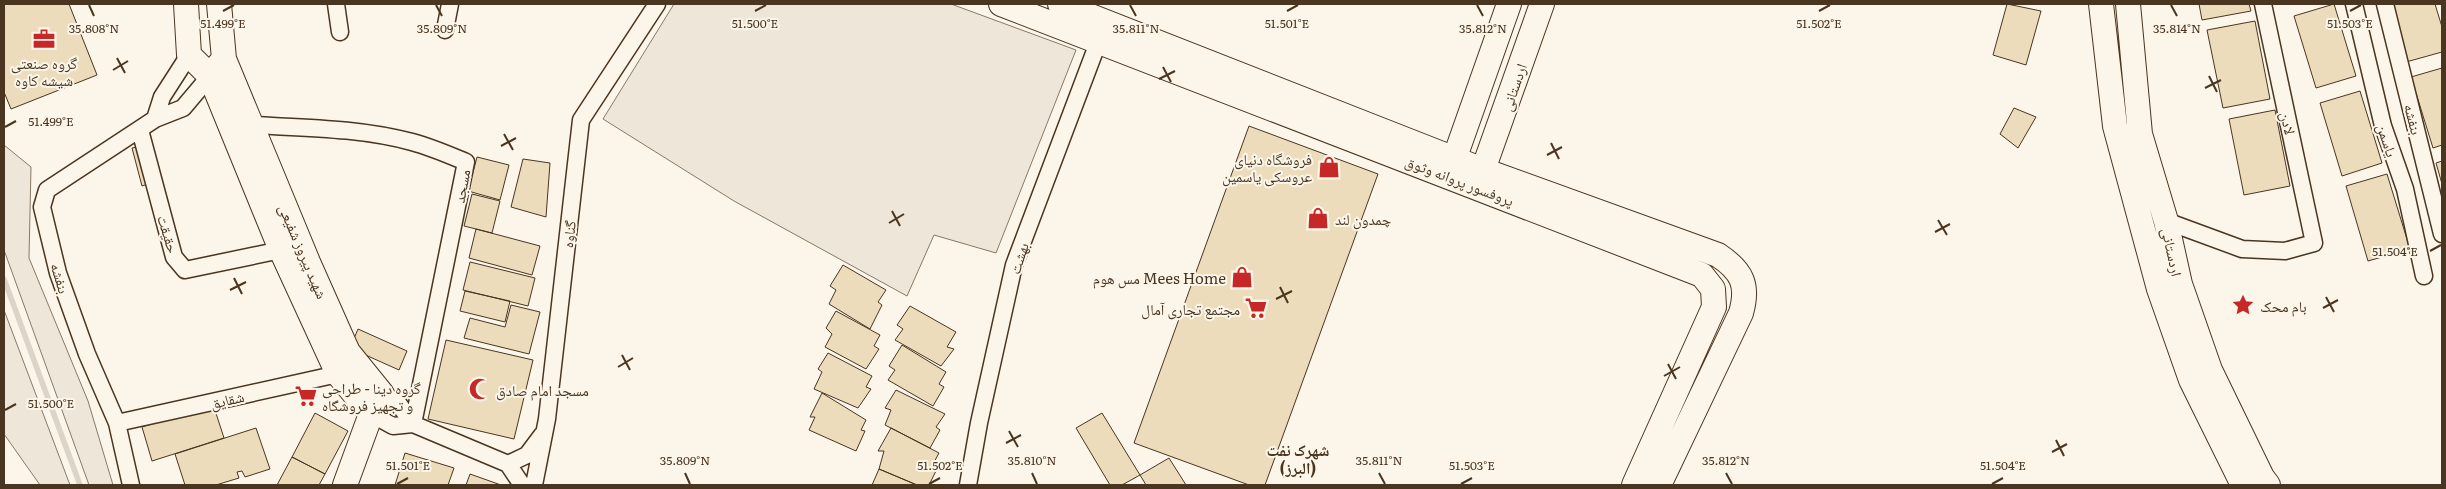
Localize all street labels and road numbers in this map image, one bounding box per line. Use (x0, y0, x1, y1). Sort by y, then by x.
street label: اردستانی (1494, 60, 1532, 114)
street label: بنفشه (2399, 101, 2429, 137)
street label: لادن (2275, 109, 2303, 137)
street label: یاسمن (2372, 120, 2404, 160)
street label: پروفسور پروانه وثوق (1402, 149, 1518, 211)
street label: مسجد (446, 167, 476, 205)
street label: شهید پیروز شفیعی (274, 200, 334, 302)
street label: حقیقت (152, 212, 186, 256)
street label: گناوه (555, 219, 581, 249)
street label: اردستانی (2157, 226, 2189, 278)
street label: بهشت (1002, 239, 1034, 277)
street label: بنفشه (45, 260, 77, 296)
street label: شقایق (208, 384, 246, 414)

